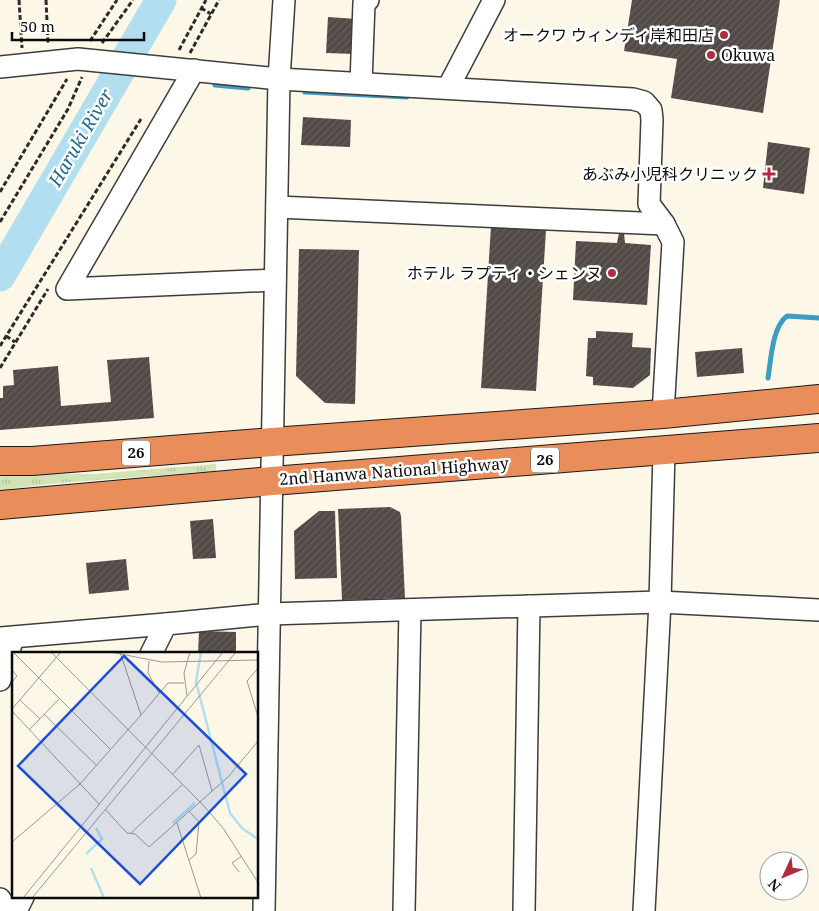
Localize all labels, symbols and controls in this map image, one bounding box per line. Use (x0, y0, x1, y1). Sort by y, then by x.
scale bar (12, 10, 145, 42)
text: 50 m (20, 16, 55, 36)
place label: オークワ ウィンディ岸和田店 (503, 24, 714, 46)
marker: オークワ ウィンディ岸和田店 (718, 29, 730, 41)
place label: Okuwa (721, 44, 775, 66)
marker: Okuwa (705, 49, 717, 61)
water label: Haruki River (42, 84, 118, 191)
place label: あぶみ小児科クリニック (582, 163, 758, 185)
marker: あぶみ小児科クリニック (762, 167, 776, 181)
place label: ホテル ラプティ・シェンヌ (407, 262, 602, 284)
marker: ホテル ラプティ・シェンヌ (606, 267, 618, 279)
road number: 26 (122, 440, 150, 466)
road number: 26 (531, 448, 559, 472)
street label: 2nd Hanwa National Highway (279, 452, 510, 490)
inset map (12, 652, 259, 898)
north arrow (759, 851, 809, 901)
text: N (764, 875, 785, 896)

